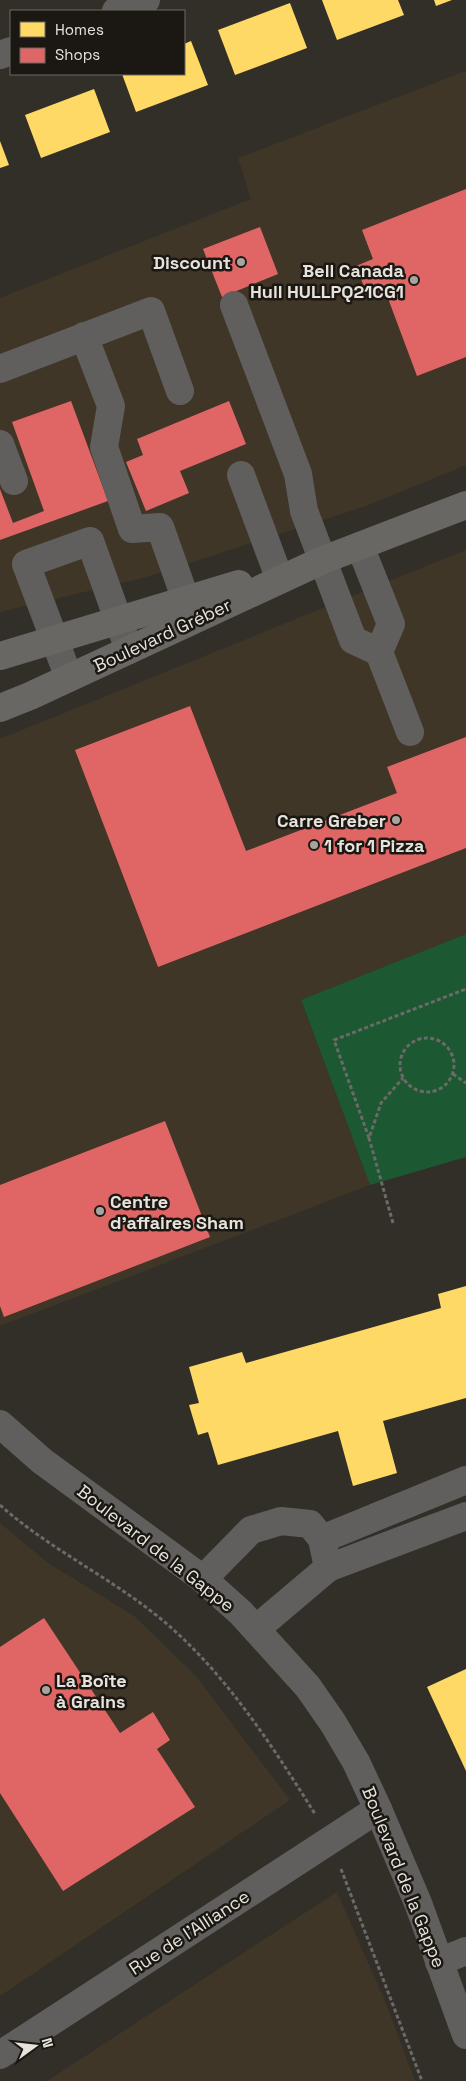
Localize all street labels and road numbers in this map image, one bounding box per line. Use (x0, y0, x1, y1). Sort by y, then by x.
street label: Boulevard Gréber (90, 593, 235, 677)
street label: Boulevard de la Gappe (73, 1479, 239, 1617)
street label: Boulevard de la Gappe (357, 1783, 451, 1971)
street label: Rue de l'Alliance (124, 1884, 254, 1980)

